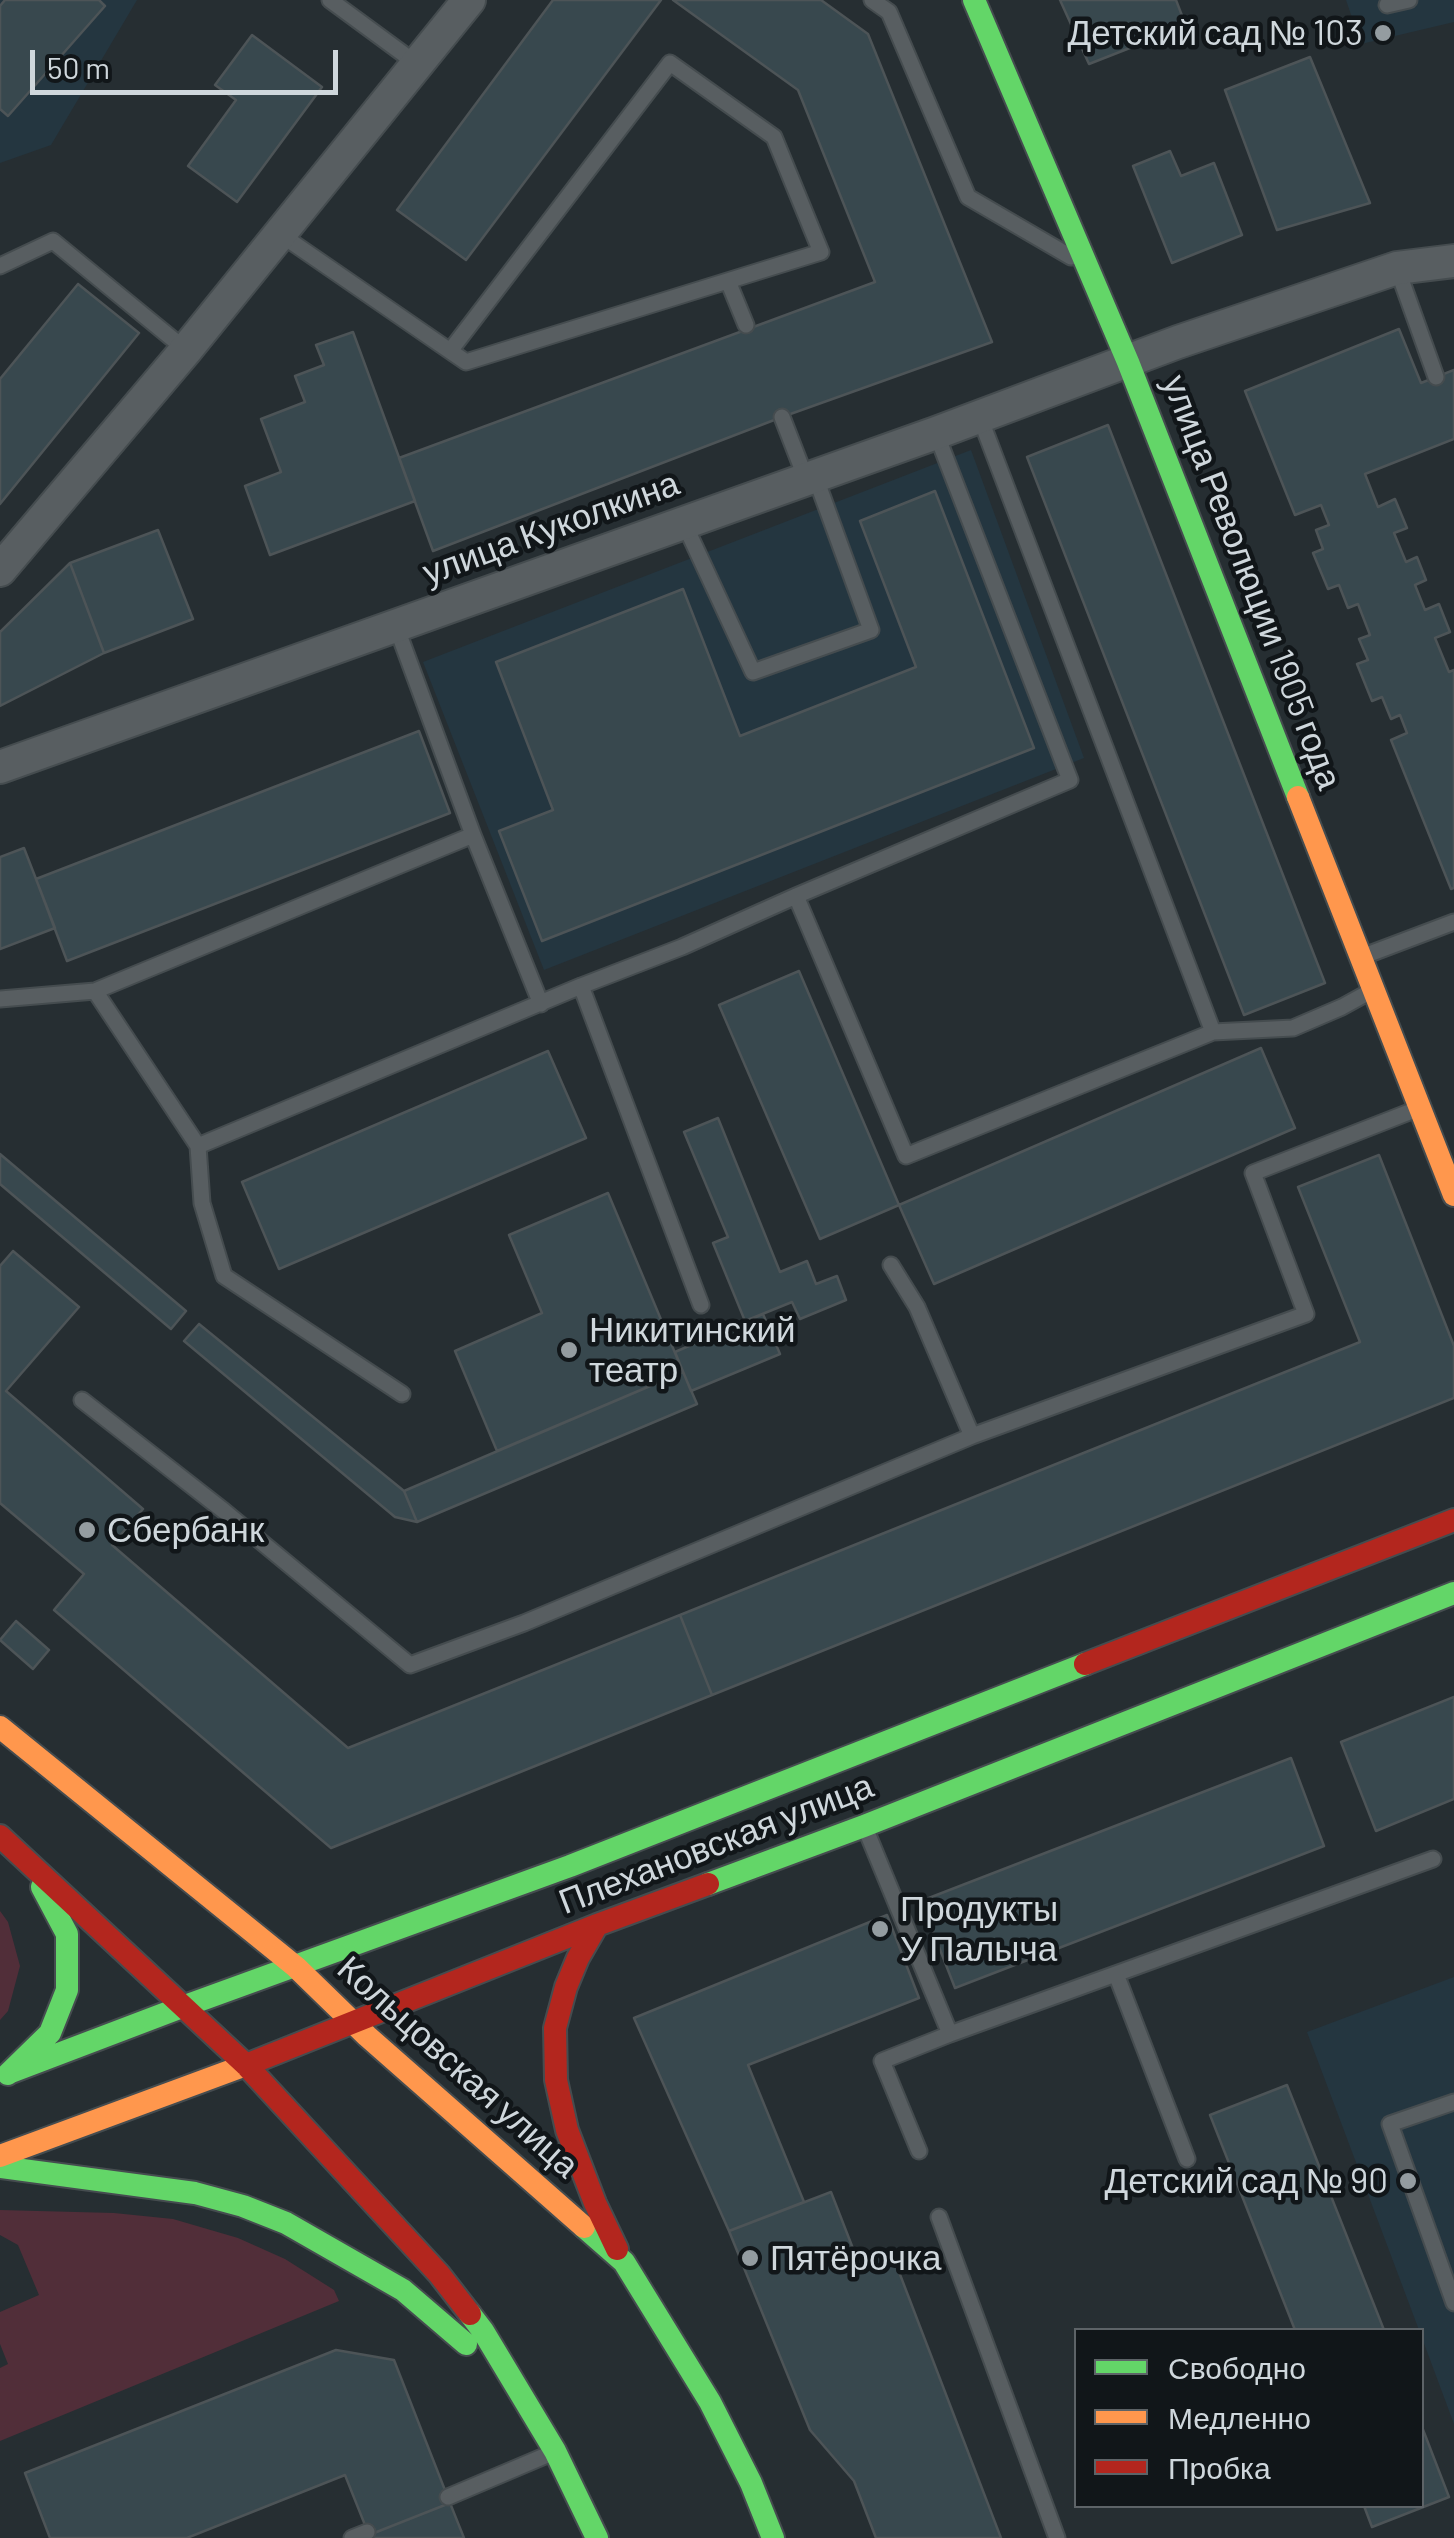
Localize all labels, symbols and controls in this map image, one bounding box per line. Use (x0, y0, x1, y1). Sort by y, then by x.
place label: Детский сад № 103 (1067, 12, 1363, 54)
marker: Детский сад № 103 (1372, 22, 1394, 44)
scale bar (35, 30, 342, 92)
text: 50 m (47, 49, 110, 85)
street label: улица Революции 1905 года (1154, 369, 1350, 795)
street label: улица Куколкина (417, 462, 685, 594)
place label: Никитинский театр (589, 1309, 796, 1391)
marker: Никитинский театр (558, 1339, 580, 1361)
place label: Сбербанк (107, 1509, 264, 1551)
marker: Сбербанк (76, 1519, 98, 1541)
street label: Плехановская улица (553, 1765, 879, 1923)
place label: Продукты У Палыча (900, 1888, 1058, 1970)
marker: Продукты У Палыча (869, 1918, 891, 1940)
street label: Кольцовская улица (329, 1948, 587, 2186)
place label: Детский сад № 90 (1104, 2160, 1388, 2202)
marker: Детский сад № 90 (1397, 2170, 1419, 2192)
place label: Пятёрочка (770, 2237, 942, 2279)
marker: Пятёрочка (739, 2247, 761, 2269)
legend (1074, 2328, 1424, 2508)
text: Свободно (1168, 2349, 1306, 2385)
text: Медленно (1168, 2399, 1311, 2435)
text: Пробка (1168, 2449, 1271, 2485)

